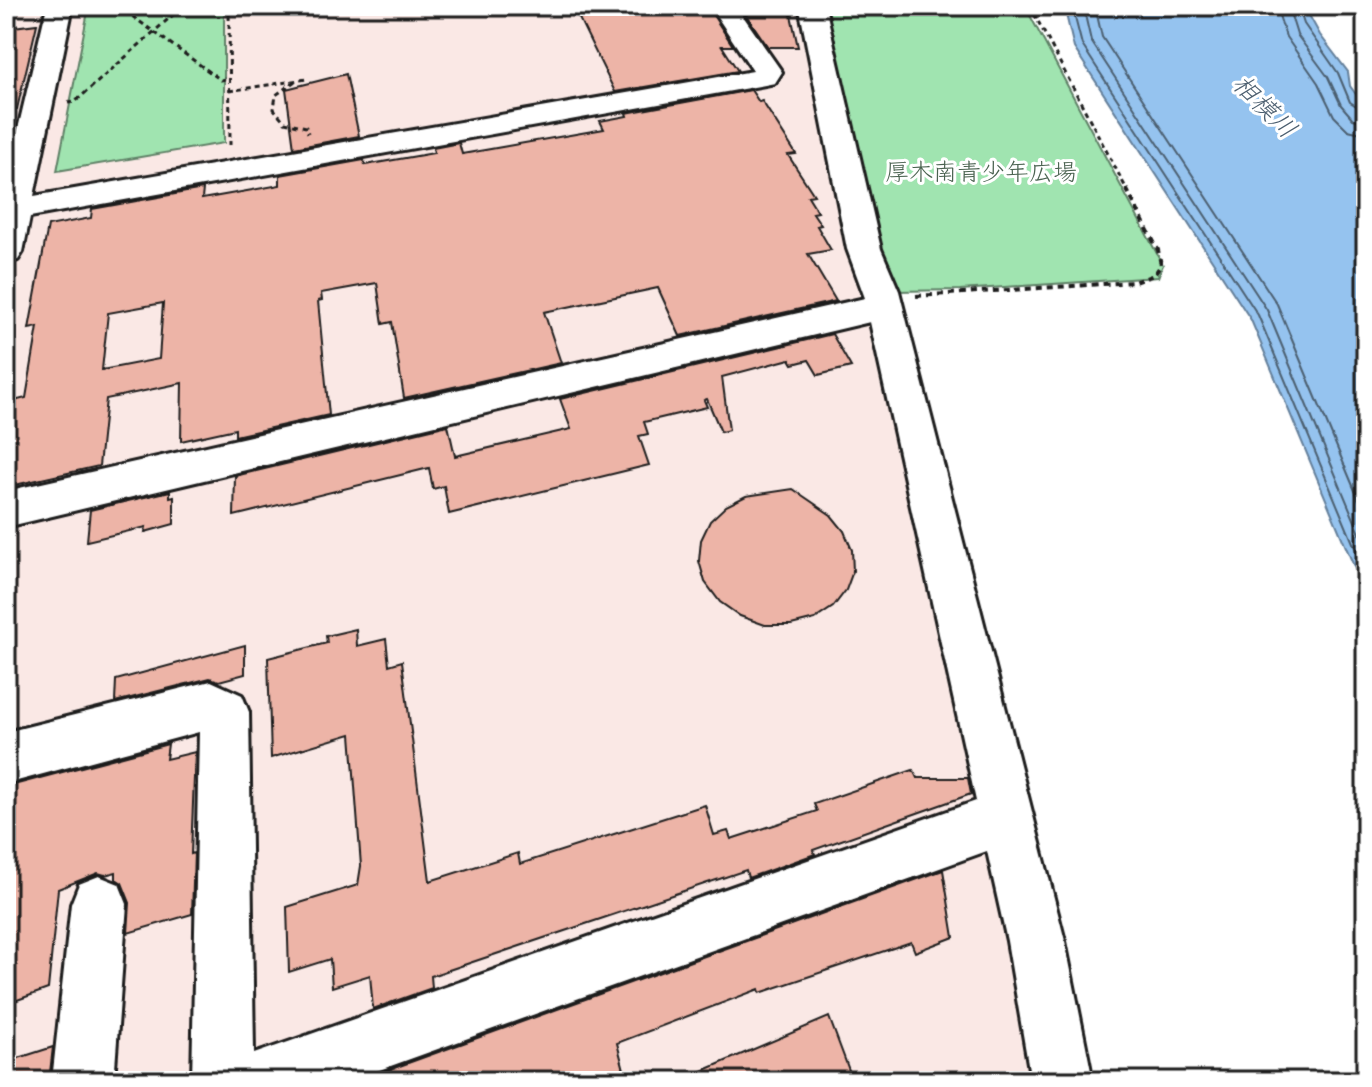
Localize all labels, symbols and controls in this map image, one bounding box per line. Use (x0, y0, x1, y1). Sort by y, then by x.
water label: 相模川 (1224, 68, 1303, 147)
park label: 厚木南青少年広場 (885, 158, 1077, 189)

